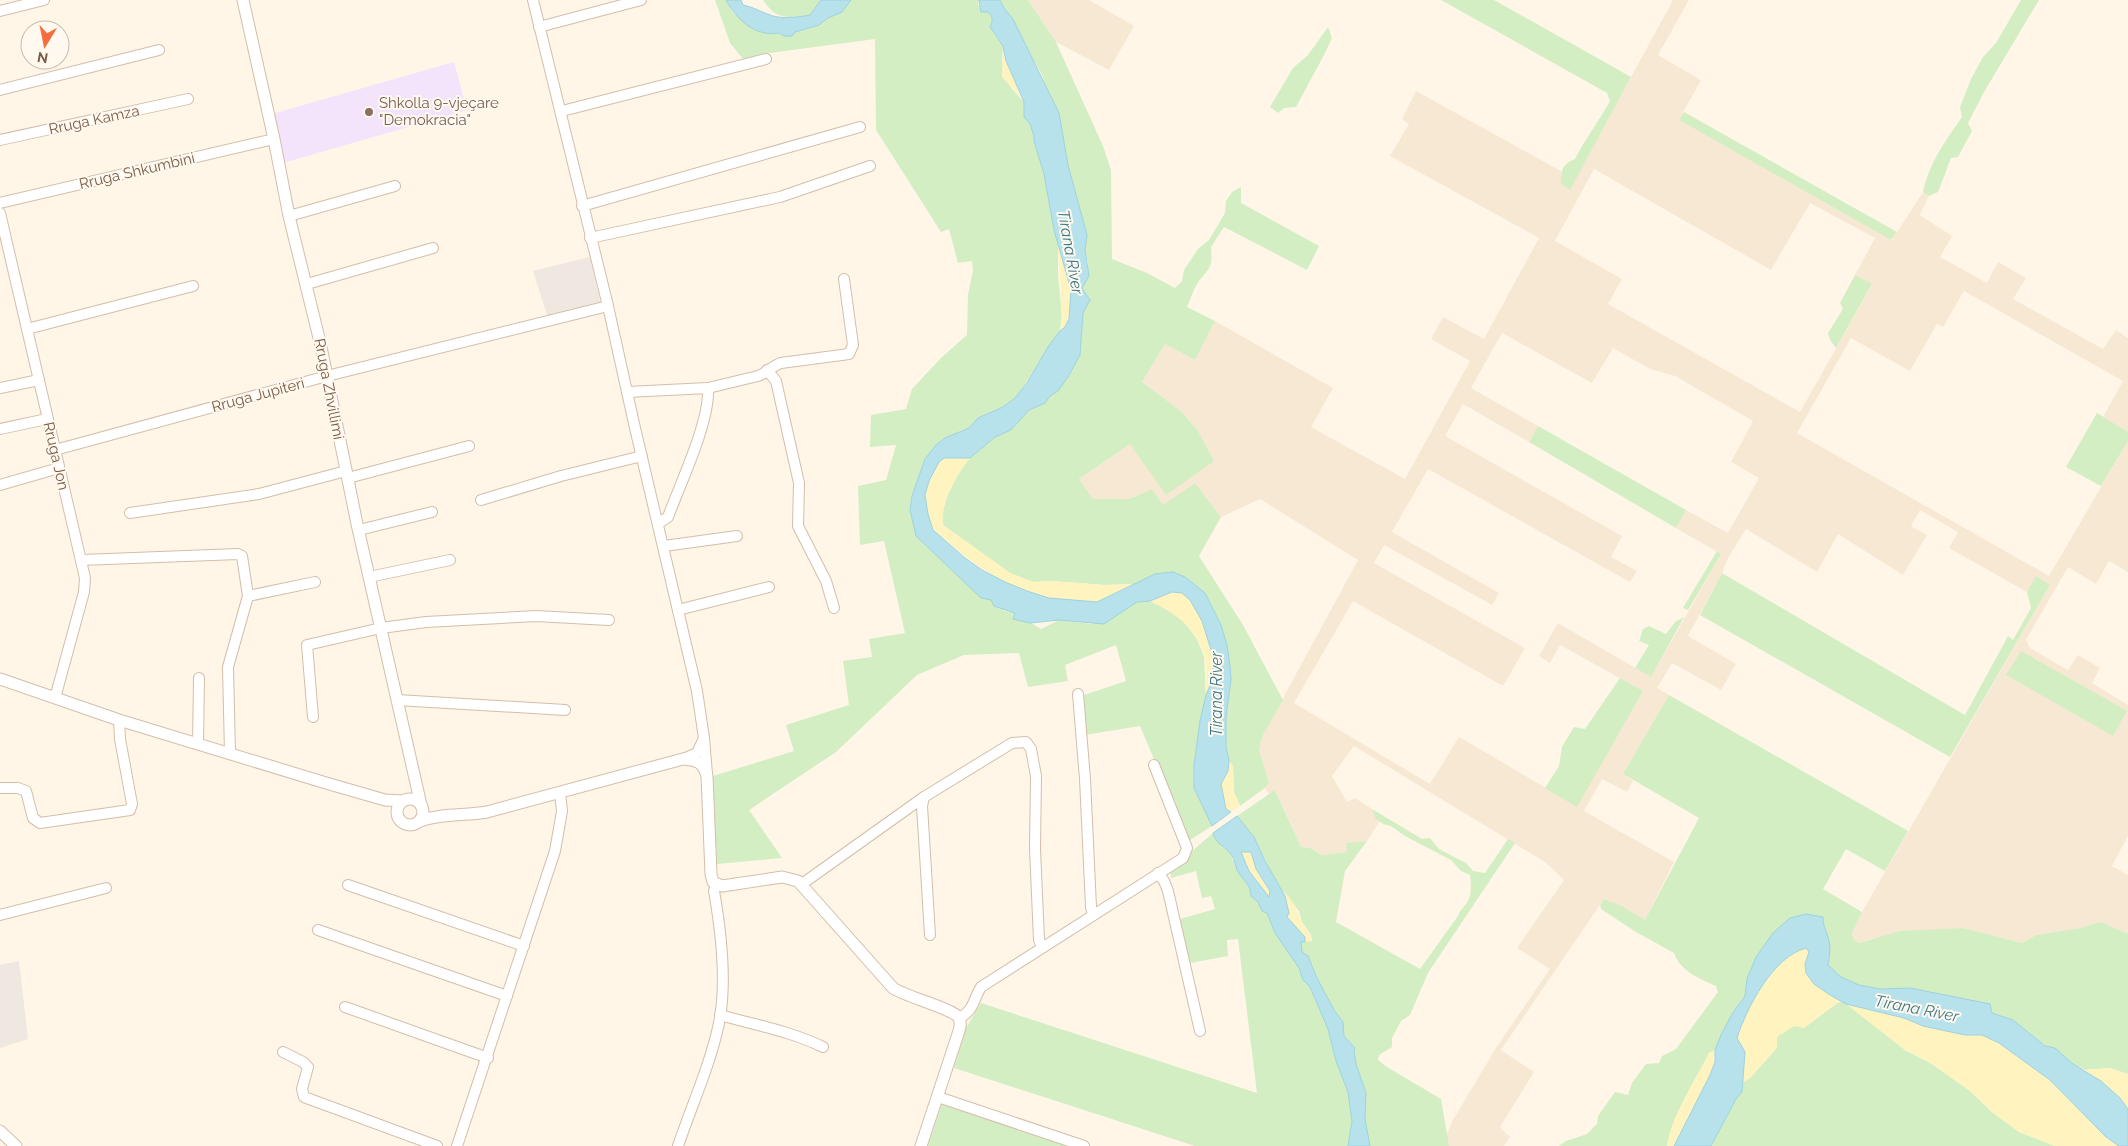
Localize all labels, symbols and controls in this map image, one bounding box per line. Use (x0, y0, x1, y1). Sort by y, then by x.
north arrow (20, 20, 70, 70)
text: N (36, 49, 49, 67)
place label: Shkolla 9-vjeçare "Demokracia" (379, 94, 499, 129)
street label: Rruga Kamza (47, 102, 141, 138)
marker: Shkolla 9-vjeçare "Demokracia" (363, 106, 375, 118)
street label: Rruga Shkumbini (77, 149, 197, 193)
water label: Tirana River (1054, 209, 1087, 296)
street label: Rruga Zhvillimi (310, 337, 348, 441)
street label: Rruga Jupiteri (210, 374, 306, 416)
street label: Rruga Jon (39, 420, 73, 492)
water label: Tirana River (1207, 651, 1226, 737)
water label: Tirana River (1873, 991, 1961, 1026)

